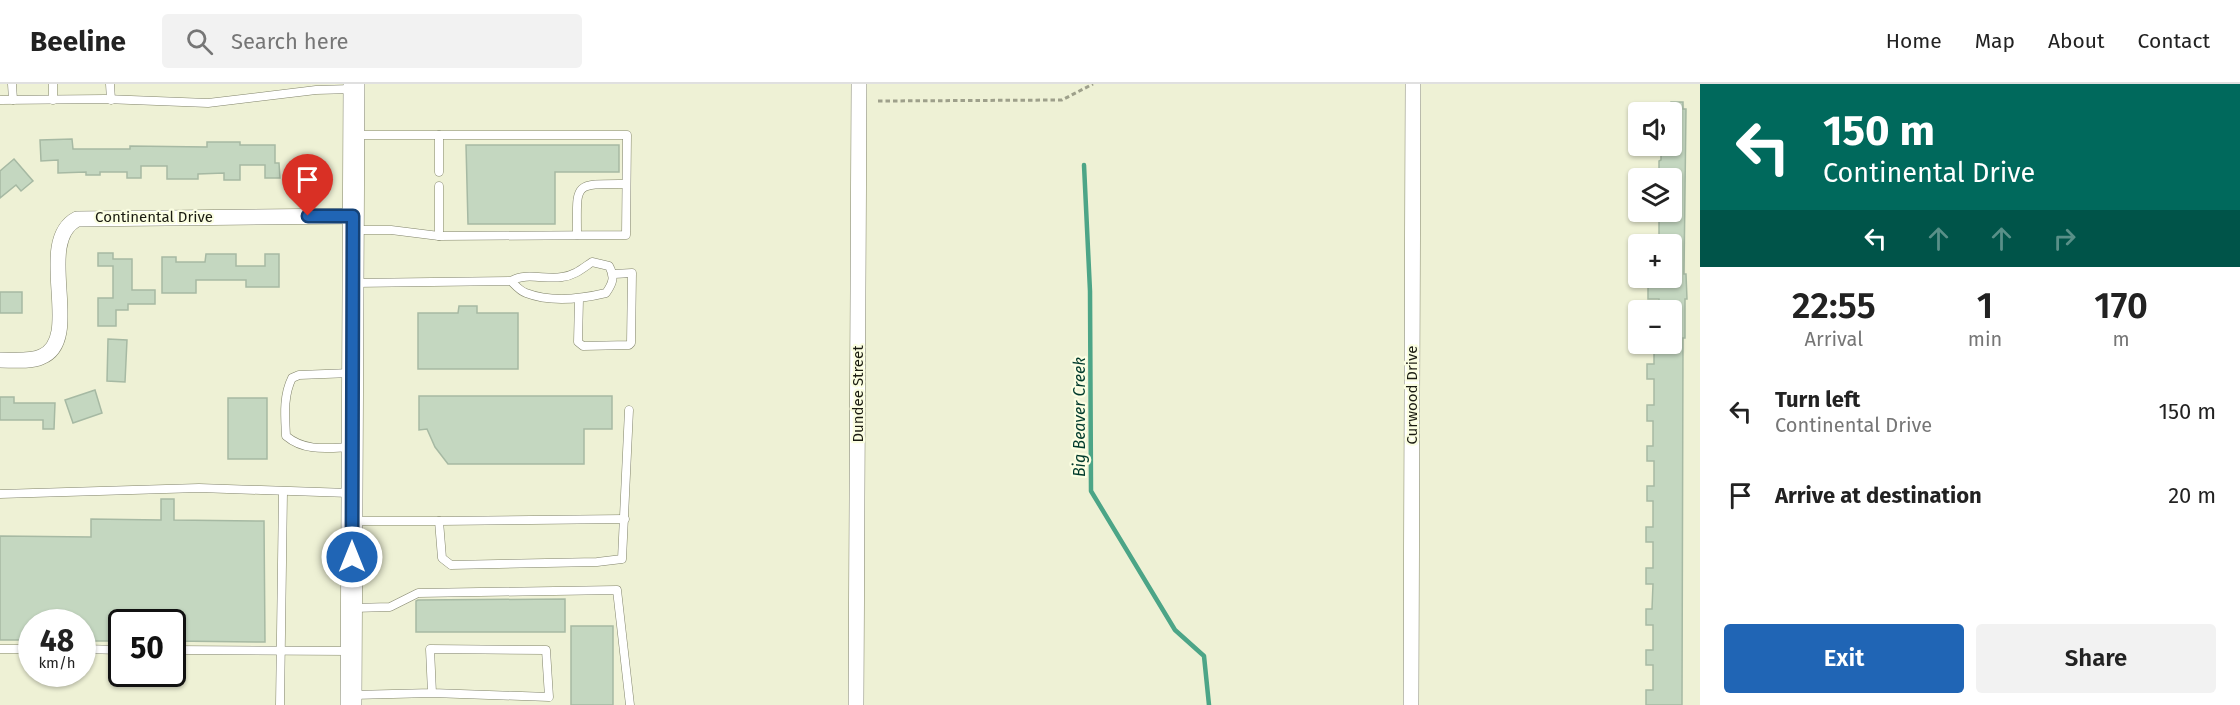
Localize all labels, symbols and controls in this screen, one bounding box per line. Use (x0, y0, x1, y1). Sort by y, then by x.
search box (162, 14, 582, 68)
text: Beeline (30, 25, 126, 58)
icon: search (183, 25, 216, 58)
text: Search here (231, 28, 349, 55)
text: Home (1886, 28, 1942, 54)
text: Map (1975, 28, 2015, 54)
text: About (2048, 28, 2105, 54)
text: Contact (2138, 28, 2210, 54)
map controls (1628, 102, 1682, 354)
button: sound (1628, 102, 1682, 156)
text: 150 m (1823, 106, 1935, 156)
icon: left (1724, 108, 1802, 186)
pin (282, 154, 333, 216)
text: Continental Drive (1823, 157, 2035, 189)
icon: arrive (291, 163, 324, 196)
button: layers (1628, 168, 1682, 222)
street label: Continental Drive (95, 208, 213, 226)
icon: left (1859, 222, 1892, 255)
icon: ahead (1922, 222, 1955, 255)
icon: ahead (1985, 222, 2018, 255)
icon: right (2048, 222, 2081, 255)
button: + (1628, 234, 1682, 288)
text: 22:55 (1792, 284, 1876, 328)
text: 1 (1977, 284, 1993, 328)
text: 170 (2094, 284, 2148, 328)
button: − (1628, 300, 1682, 354)
text: Arrival (1805, 327, 1863, 351)
text: min (1968, 327, 2002, 351)
text: m (2113, 327, 2130, 351)
street label: Dundee Street (849, 345, 867, 443)
street label: Curwood Drive (1403, 345, 1421, 445)
water label: Big Beaver Creek (1070, 357, 1089, 477)
text: Turn left (1775, 386, 1860, 413)
icon: left (1724, 395, 1757, 428)
text: 150 m (2158, 398, 2216, 425)
text: Continental Drive (1775, 413, 1932, 437)
icon: arrive (1724, 479, 1757, 512)
text: Arrive at destination (1775, 482, 1982, 509)
text: 20 m (2168, 482, 2216, 509)
position arrow (320, 525, 384, 589)
speed limit sign: 50 (108, 609, 186, 687)
text: 48 (40, 623, 74, 659)
button: Exit (1724, 624, 1964, 693)
button: Share (1976, 624, 2216, 693)
text: km/h (38, 654, 76, 672)

